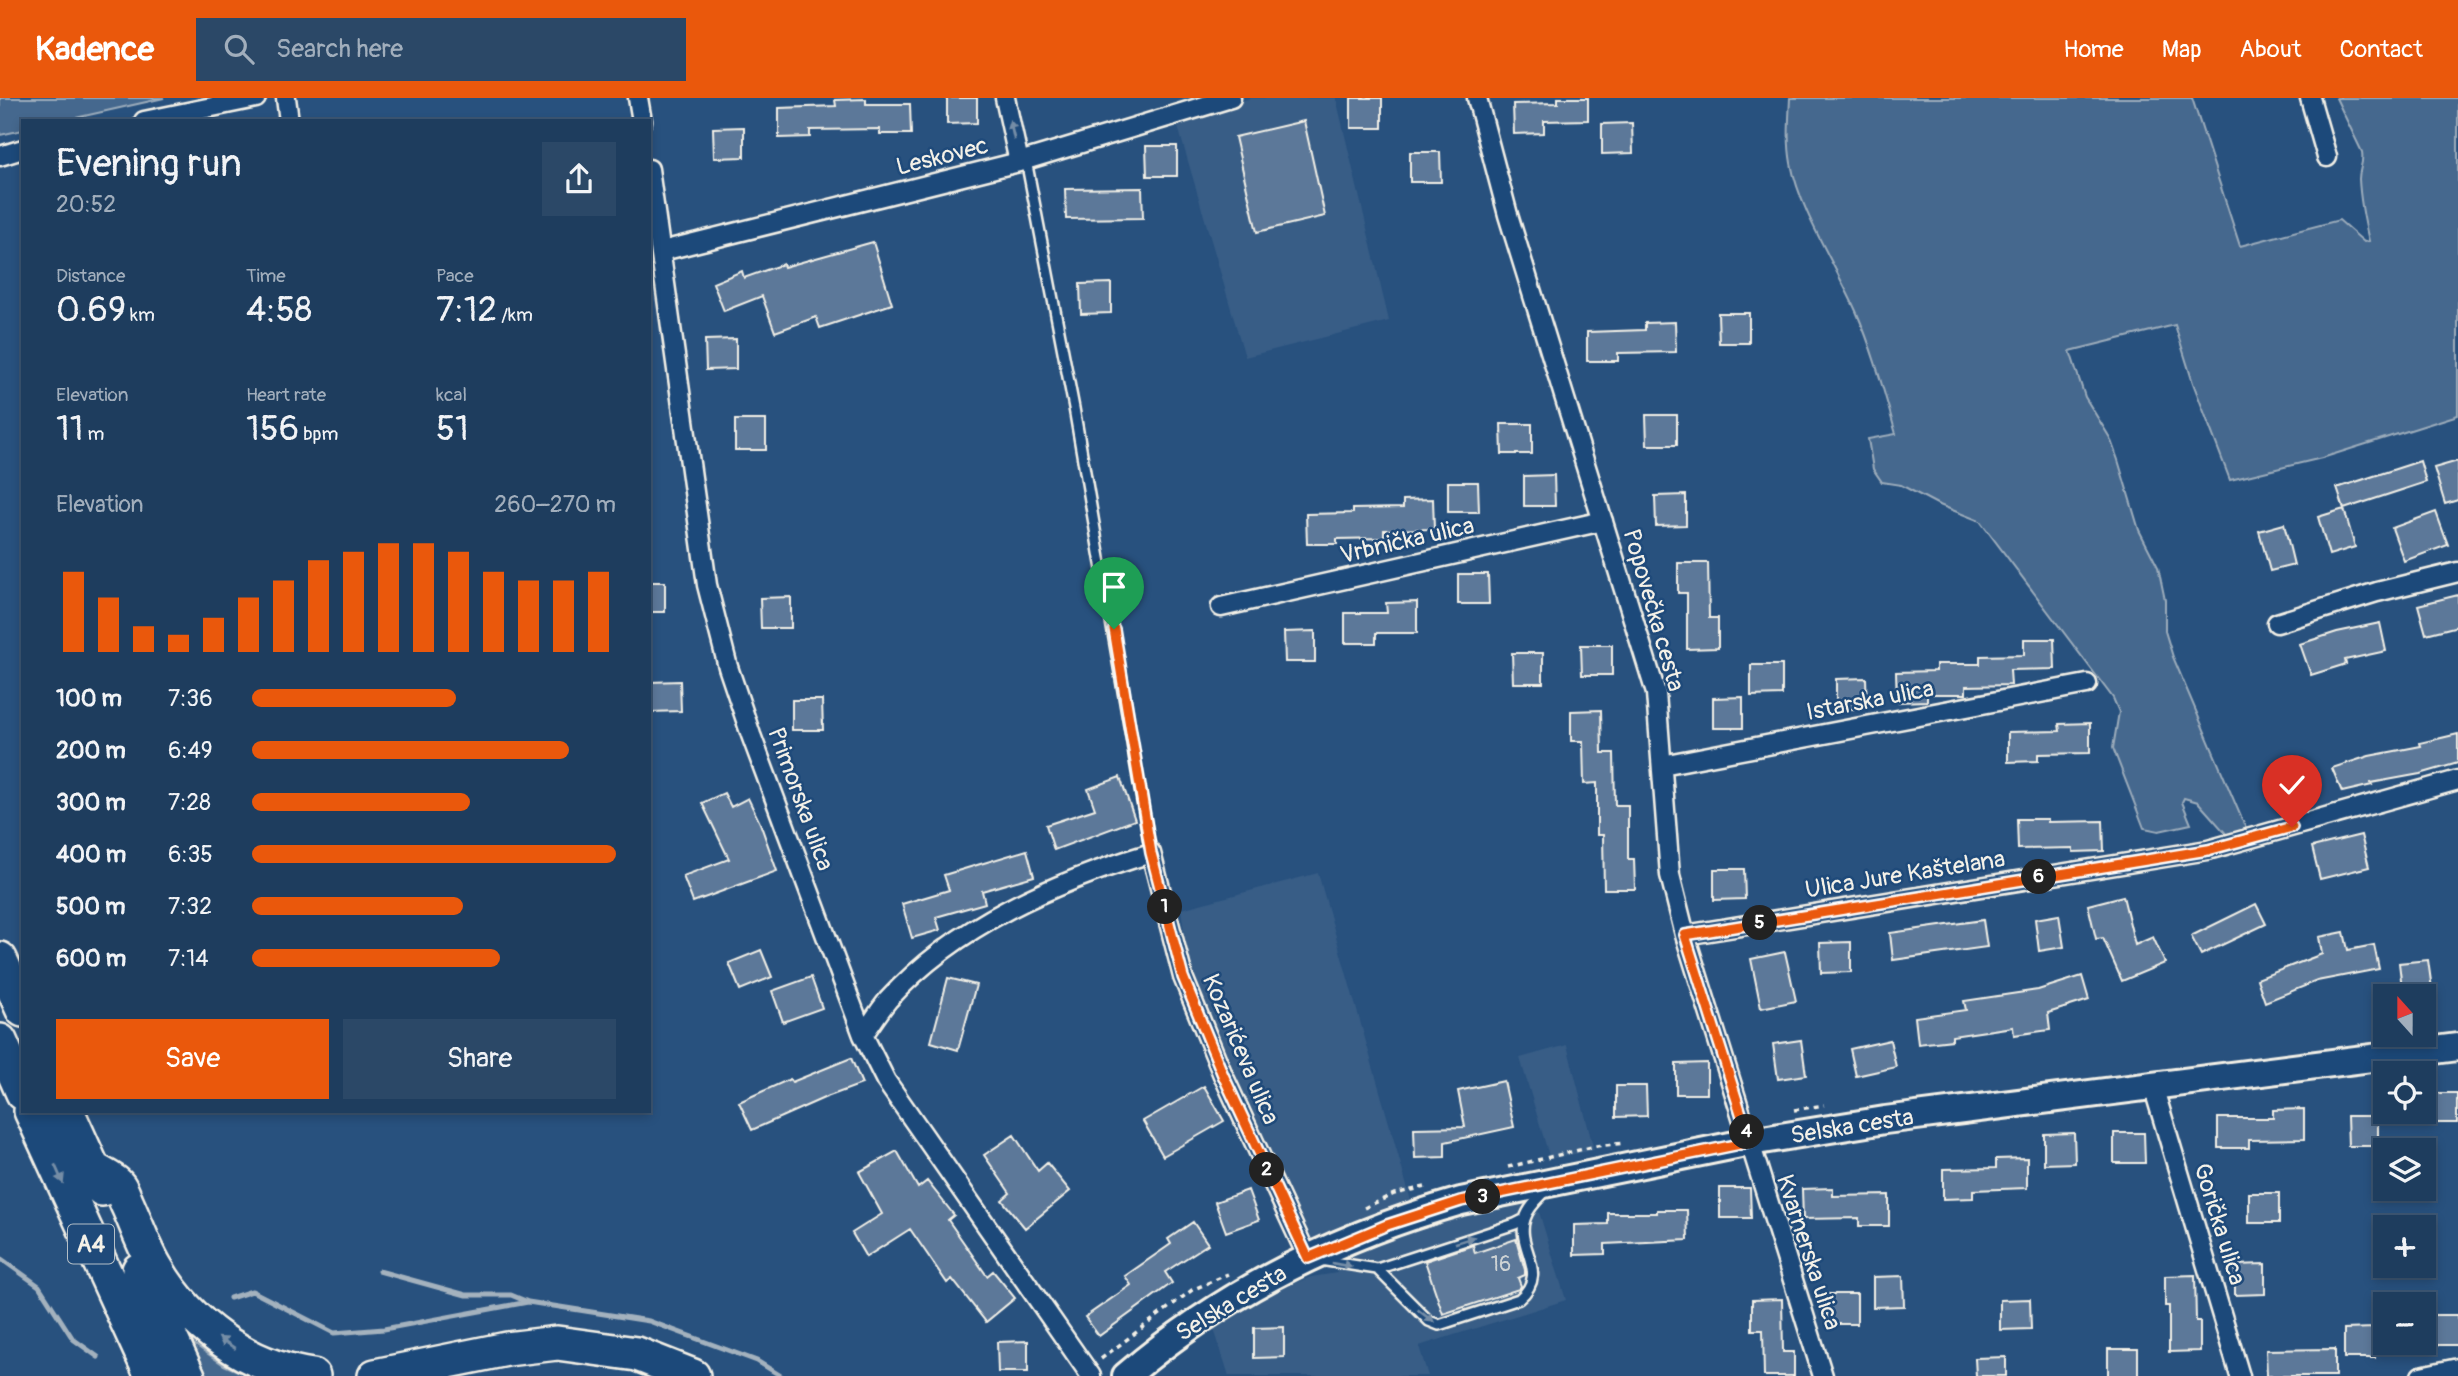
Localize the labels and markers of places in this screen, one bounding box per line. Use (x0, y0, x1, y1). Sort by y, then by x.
pin (1084, 557, 1144, 629)
pin (2262, 755, 2322, 827)
pin: 6 (2022, 860, 2056, 894)
pin: 1 (1148, 890, 1182, 924)
pin: 5 (1742, 906, 1778, 940)
pin: 4 (1730, 1114, 1764, 1150)
pin: 2 (1250, 1152, 1284, 1188)
pin: 3 (1466, 1180, 1500, 1214)

